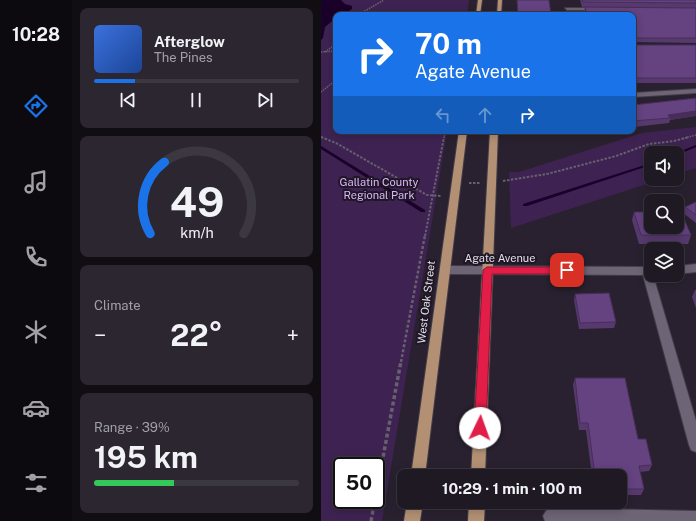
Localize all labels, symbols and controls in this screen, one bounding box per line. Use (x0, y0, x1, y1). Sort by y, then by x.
text: 10:28 (12, 24, 60, 45)
text: 70 m (415, 27, 482, 60)
icon: right (349, 28, 401, 80)
text: Afterglow (154, 33, 225, 50)
text: The Pines (154, 50, 213, 65)
text: Agate Avenue (415, 61, 531, 82)
icon: previous (117, 89, 139, 111)
icon: pause (185, 89, 207, 111)
icon: next (254, 89, 276, 111)
icon: directions (22, 92, 50, 120)
icon: left (432, 104, 454, 126)
icon: ahead (474, 104, 496, 126)
icon: right (516, 104, 538, 126)
map controls (644, 146, 684, 282)
button: sound (644, 146, 684, 186)
icon: music (22, 168, 50, 196)
park label: Gallatin County Regional Park (339, 176, 419, 201)
text: 49 (169, 177, 224, 226)
button: search (644, 194, 684, 234)
text: km/h (180, 224, 213, 241)
button: layers (644, 242, 684, 282)
icon: phone (22, 243, 50, 271)
street label: Agate Avenue (465, 252, 535, 264)
pin (550, 253, 584, 287)
icon: arrive (556, 259, 578, 281)
street label: West Oak Street (415, 260, 437, 344)
text: Climate (94, 298, 141, 313)
text: 22° (170, 317, 223, 353)
icon: climate (22, 318, 50, 346)
text: − (94, 322, 106, 348)
text: + (287, 322, 299, 348)
icon: car (22, 394, 50, 422)
position arrow (459, 407, 501, 449)
text: Range · 39% (94, 420, 170, 435)
text: 195 km (94, 439, 198, 475)
speed limit sign: 50 (333, 457, 385, 509)
icon: filters (22, 469, 50, 497)
text: 10:29 · 1 min · 100 m (442, 480, 582, 497)

